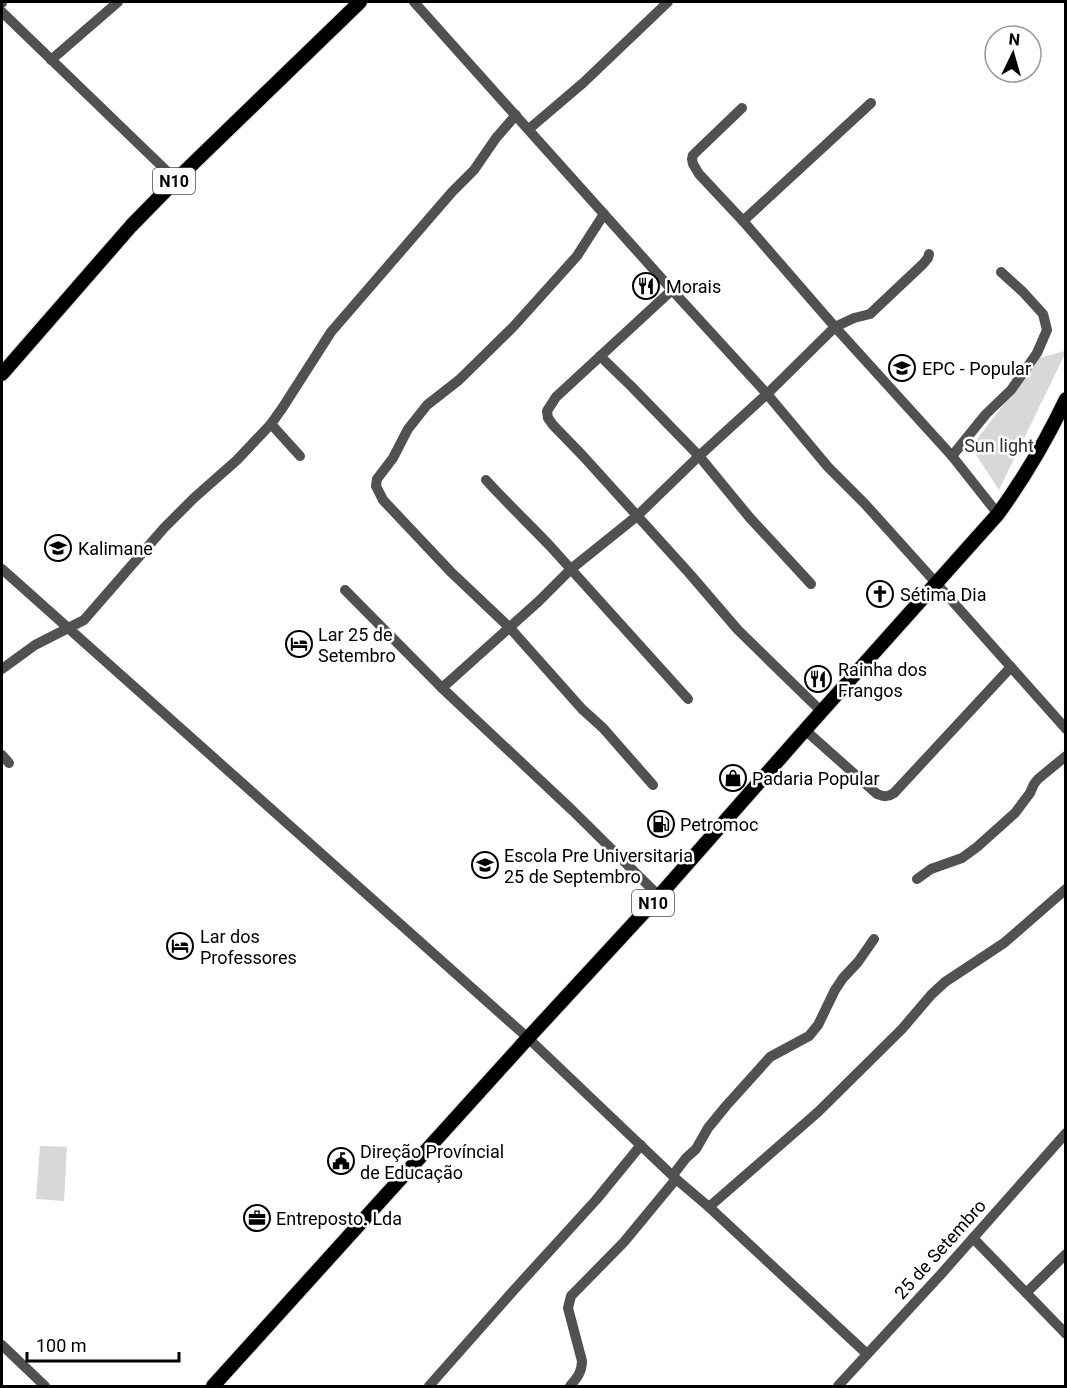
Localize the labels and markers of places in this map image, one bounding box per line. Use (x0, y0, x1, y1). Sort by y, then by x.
restaurant icon: Morais (631, 271, 661, 301)
place label: Morais (666, 276, 721, 297)
school or university icon: EPC - Popular (887, 353, 917, 383)
place label: EPC - Popular (922, 358, 1031, 379)
school or university icon: Kalimane (43, 533, 73, 563)
place label: Kalimane (78, 538, 153, 559)
church icon: Sétima Dia (865, 579, 895, 609)
place label: Sétima Dia (900, 584, 987, 605)
place label: Lar 25 de Setembro (318, 624, 396, 666)
hotel icon: Lar 25 de Setembro (284, 629, 314, 659)
place label: Rainha dos Frangos (838, 659, 927, 701)
restaurant icon: Rainha dos Frangos (803, 664, 833, 694)
shop icon: Padaria Popular (718, 763, 748, 793)
place label: Padaria Popular (752, 768, 880, 789)
fuel station icon: Petromoc (646, 809, 676, 839)
place label: Petromoc (680, 814, 758, 835)
place label: Escola Pre Universitaria 25 de Septembro (504, 845, 693, 887)
school or university icon: Escola Pre Universitaria 25 de Septembro (470, 850, 500, 880)
place label: Lar dos Professores (200, 926, 297, 968)
hotel icon: Lar dos Professores (165, 931, 195, 961)
place label: Direção Províncial de Educação (360, 1141, 504, 1183)
public building icon: Direção Províncial de Educação (326, 1146, 356, 1176)
office icon: Entreposto. Lda (242, 1203, 272, 1233)
place label: Entreposto. Lda (276, 1208, 402, 1229)

